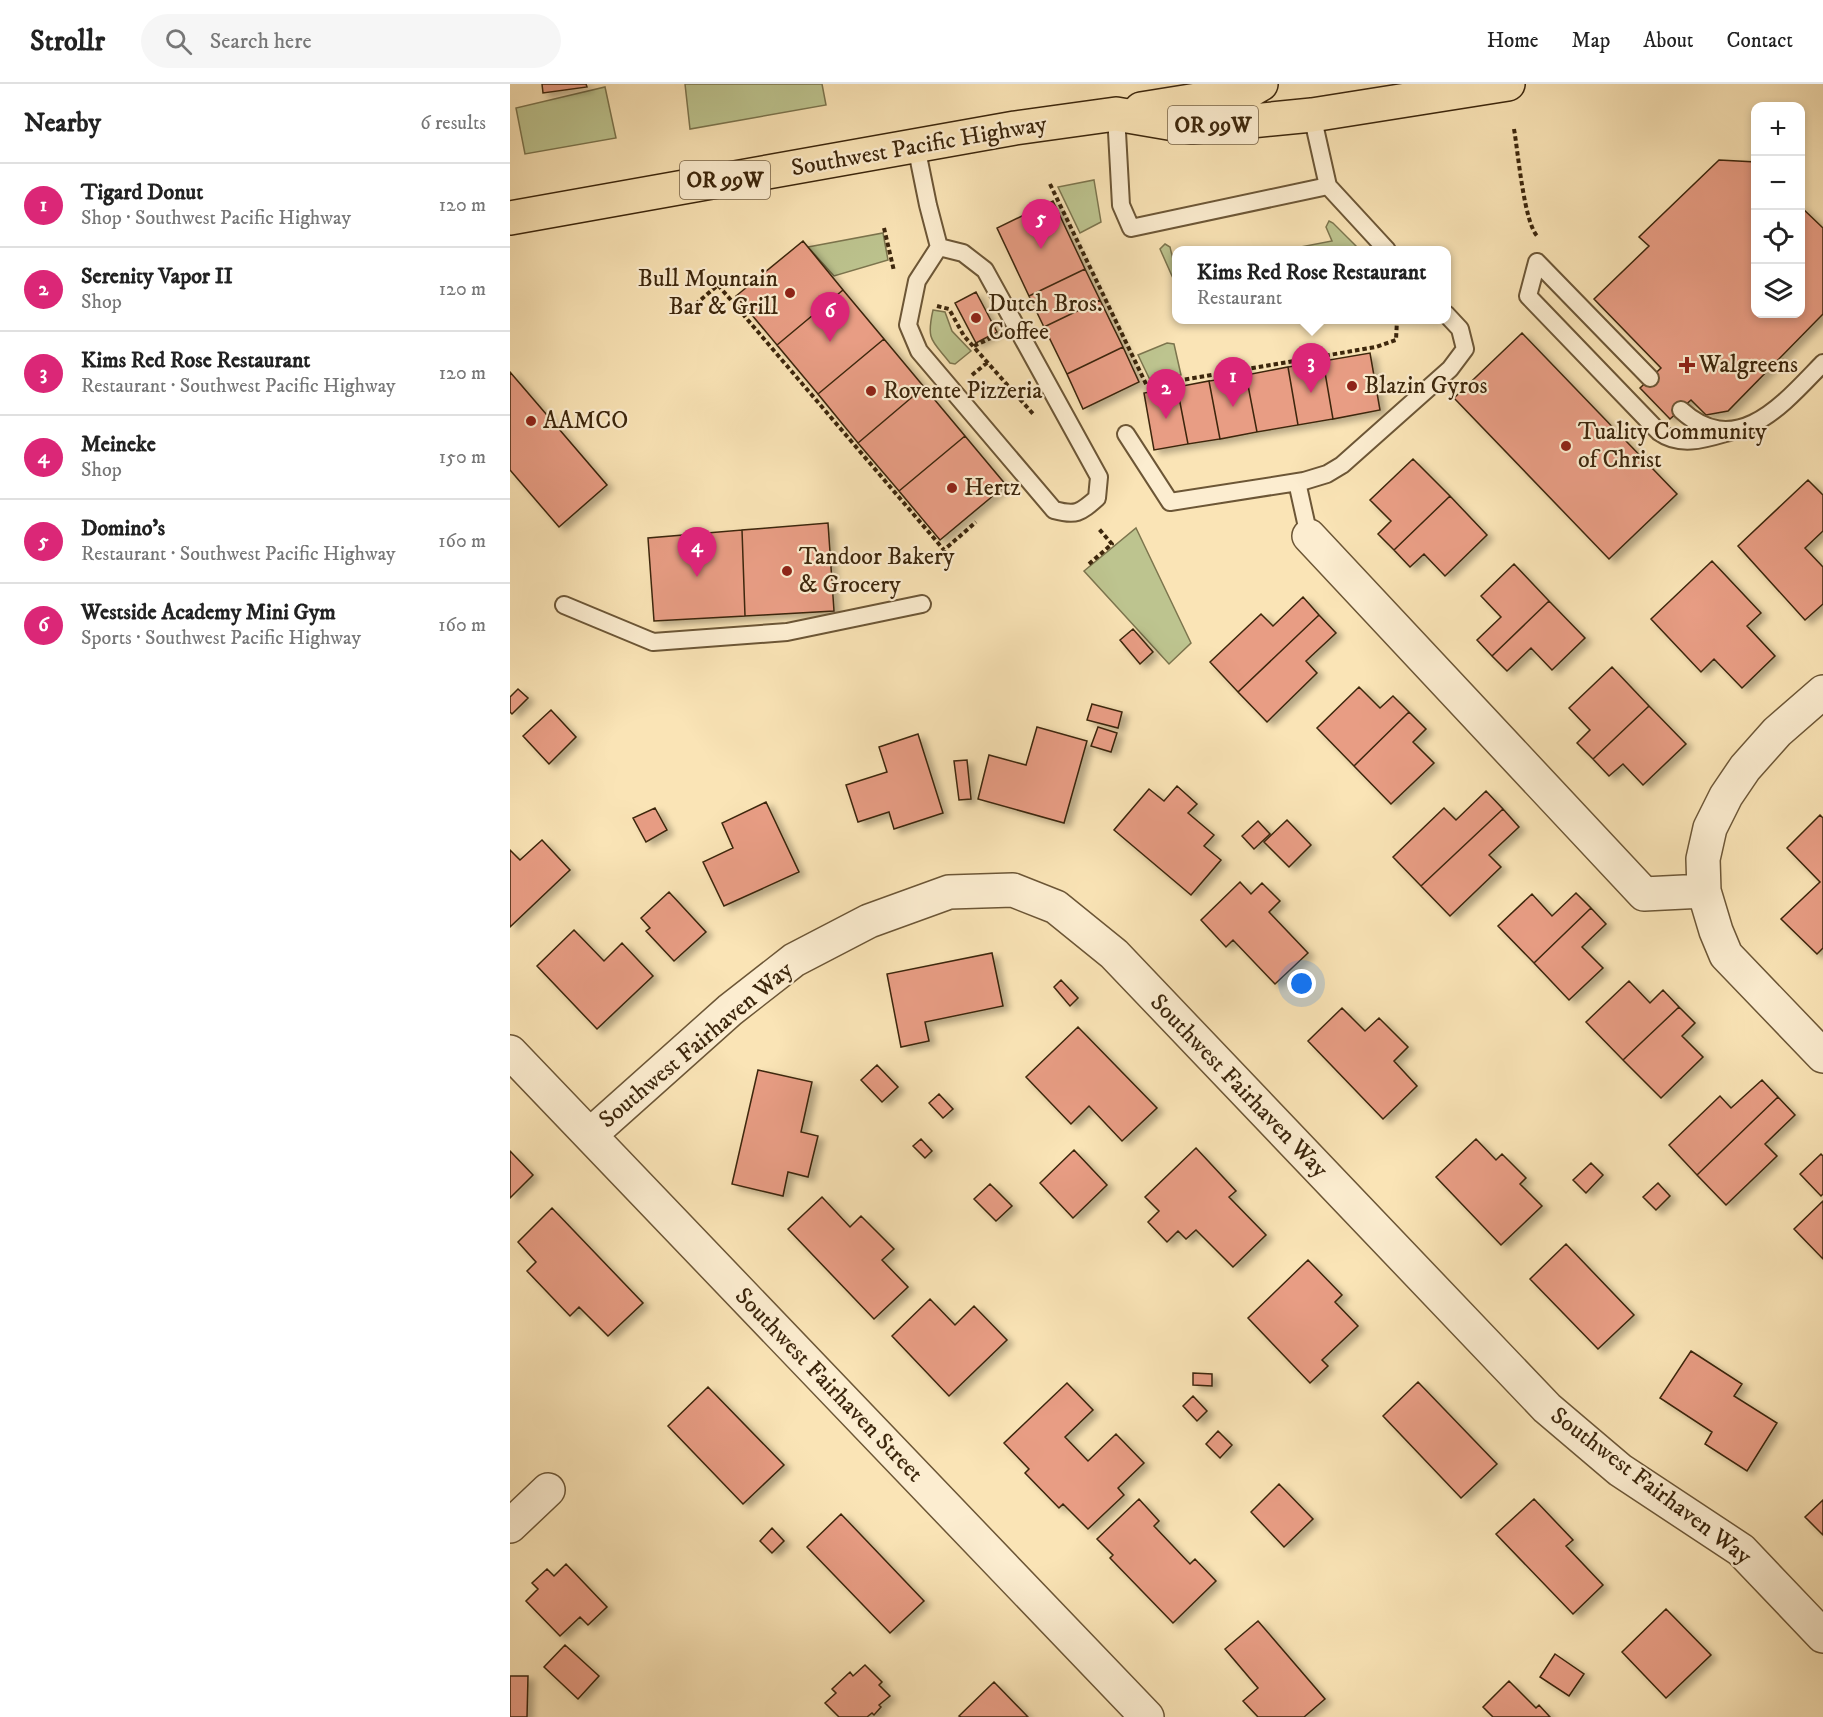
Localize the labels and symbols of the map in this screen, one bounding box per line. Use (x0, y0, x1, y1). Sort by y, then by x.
road number: OR 99W (1168, 106, 1258, 144)
street label: Southwest Pacific Highway (789, 109, 1050, 183)
road number: OR 99W (680, 161, 770, 199)
pin: 5 (1022, 200, 1060, 249)
place label: Bull Mountain Bar & Grill (638, 264, 779, 322)
marker: Bull Mountain Bar & Grill (783, 286, 797, 300)
place label: Dutch Bros. Coffee (988, 289, 1103, 347)
pin: 6 (810, 292, 850, 342)
marker: Dutch Bros. Coffee (969, 311, 983, 325)
pin: 3 (1292, 344, 1330, 393)
place label: Walgreens (1698, 350, 1798, 380)
pin: 1 (1214, 358, 1252, 407)
marker: Walgreens (1680, 358, 1694, 372)
pin: 2 (1146, 370, 1186, 419)
place label: Blazin Gyros (1364, 371, 1488, 401)
place label: Rovente Pizzeria (883, 376, 1043, 406)
marker: Blazin Gyros (1345, 379, 1359, 393)
marker: Rovente Pizzeria (864, 384, 878, 398)
place label: AAMCO (543, 406, 628, 436)
marker: AAMCO (524, 414, 538, 428)
place label: Tuality Community of Christ (1578, 417, 1767, 475)
marker: Tuality Community of Christ (1559, 439, 1573, 453)
place label: Hertz (964, 473, 1021, 503)
marker: Hertz (945, 481, 959, 495)
pin: 4 (678, 528, 717, 577)
place label: Tandoor Bakery & Grocery (799, 542, 955, 600)
marker: Tandoor Bakery & Grocery (780, 564, 794, 578)
street label: Southwest Fairhaven Way (593, 955, 800, 1135)
your location (1287, 969, 1316, 998)
street label: Southwest Fairhaven Way (1143, 988, 1335, 1185)
street label: Southwest Fairhaven Street (728, 1281, 930, 1489)
street label: Southwest Fairhaven Way (1544, 1401, 1758, 1572)

